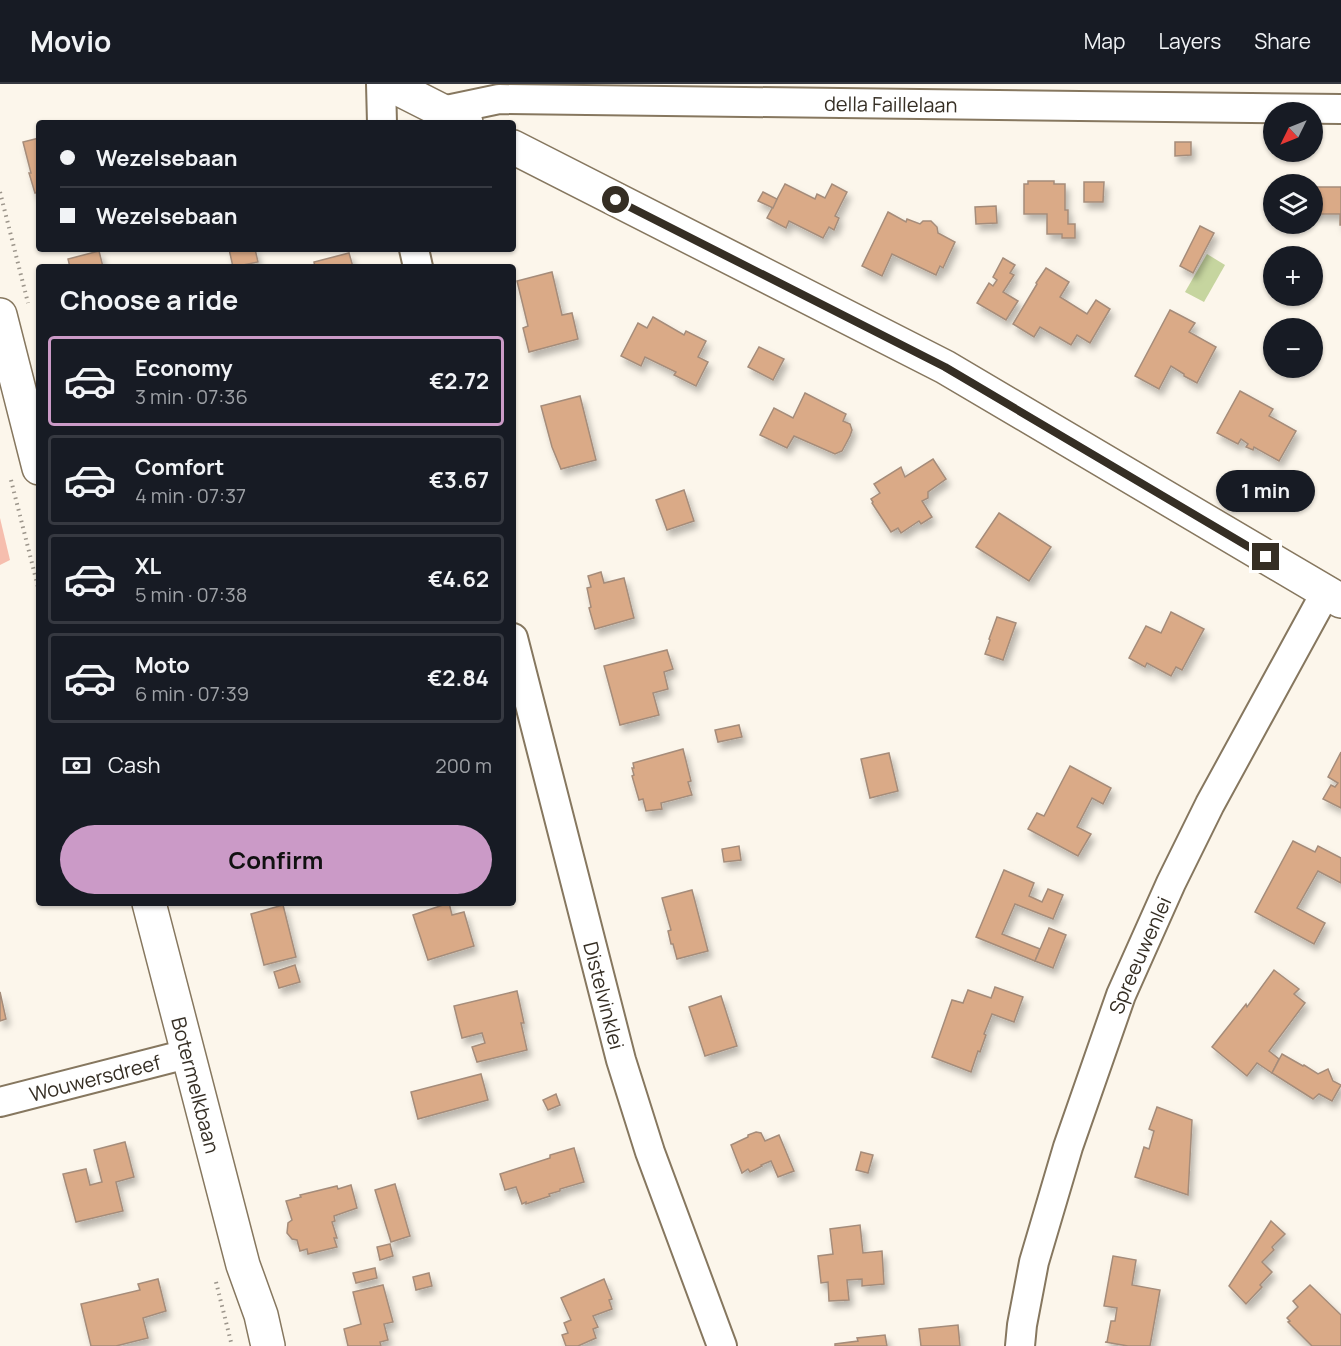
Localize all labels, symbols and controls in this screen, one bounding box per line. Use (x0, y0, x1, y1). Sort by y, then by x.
text: Movio (30, 22, 111, 60)
text: Map (1084, 27, 1125, 55)
text: Layers (1158, 27, 1221, 55)
text: Share (1254, 27, 1311, 55)
street label: della Faillelaan (824, 89, 958, 118)
north arrow (1263, 102, 1323, 162)
map controls (1263, 102, 1323, 378)
text: Wezelsebaan (96, 143, 237, 173)
button: layers (1263, 174, 1323, 234)
route start (602, 186, 629, 213)
text: Wezelsebaan (96, 201, 237, 231)
button: + (1263, 246, 1323, 306)
text: Choose a ride (60, 281, 238, 318)
button: − (1263, 318, 1323, 378)
text: Economy (135, 353, 233, 383)
icon: car (63, 354, 117, 408)
text: €2.72 (429, 366, 489, 396)
text: 3 min · 07:36 (135, 383, 248, 410)
text: Comfort (135, 452, 224, 482)
icon: car (63, 453, 117, 507)
text: €3.67 (429, 465, 489, 495)
callout: 1 min (1216, 470, 1316, 512)
text: 1 min (1241, 477, 1290, 504)
text: 4 min · 07:37 (135, 482, 246, 509)
route end (1252, 543, 1279, 570)
text: XL (135, 551, 161, 581)
icon: car (63, 552, 117, 606)
text: €4.62 (428, 564, 489, 594)
text: 5 min · 07:38 (135, 581, 247, 608)
text: Moto (135, 650, 190, 680)
icon: car (63, 651, 117, 705)
text: €2.84 (427, 663, 489, 693)
text: 6 min · 07:39 (135, 680, 249, 707)
icon: cash (60, 749, 93, 782)
text: Cash (108, 750, 161, 780)
text: 200 m (435, 752, 492, 779)
button: Confirm (60, 825, 492, 894)
street label: Spreeuwenlei (1102, 892, 1177, 1017)
street label: Distelvinklei (578, 939, 631, 1052)
street label: Botermelkbaan (166, 1014, 227, 1156)
street label: Wouwersdreef (26, 1048, 163, 1107)

